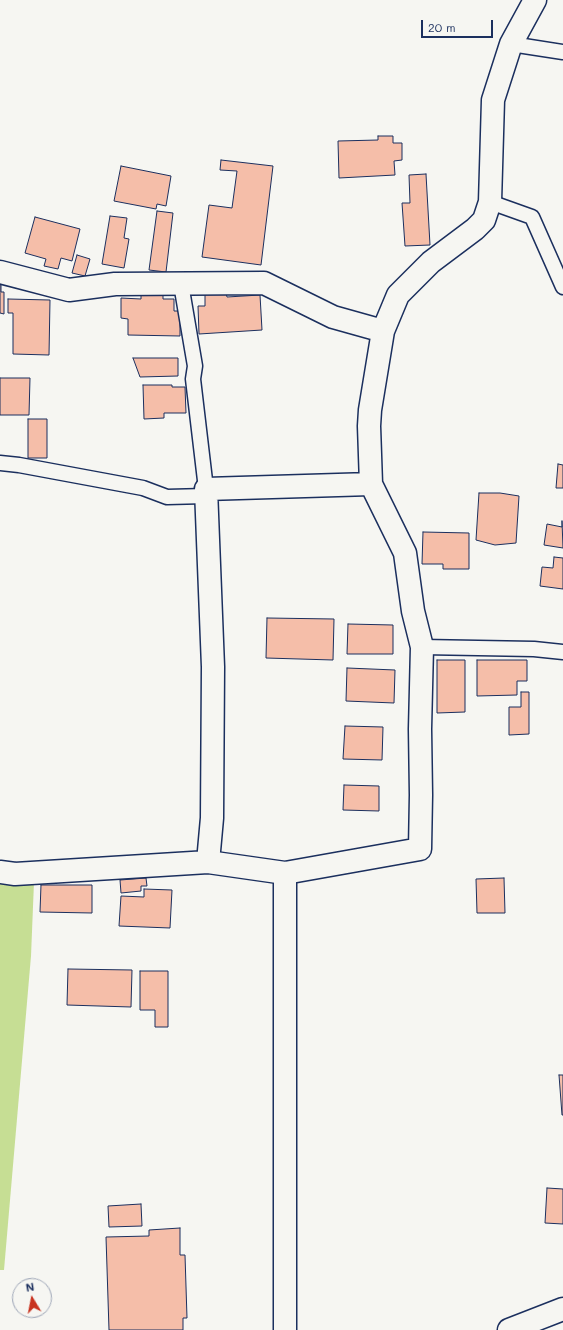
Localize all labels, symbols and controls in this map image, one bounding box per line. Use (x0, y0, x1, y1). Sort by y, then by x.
scale bar (423, 12, 495, 38)
text: 20 m (428, 19, 456, 35)
north arrow (12, 1278, 52, 1318)
text: N (25, 1279, 35, 1295)

